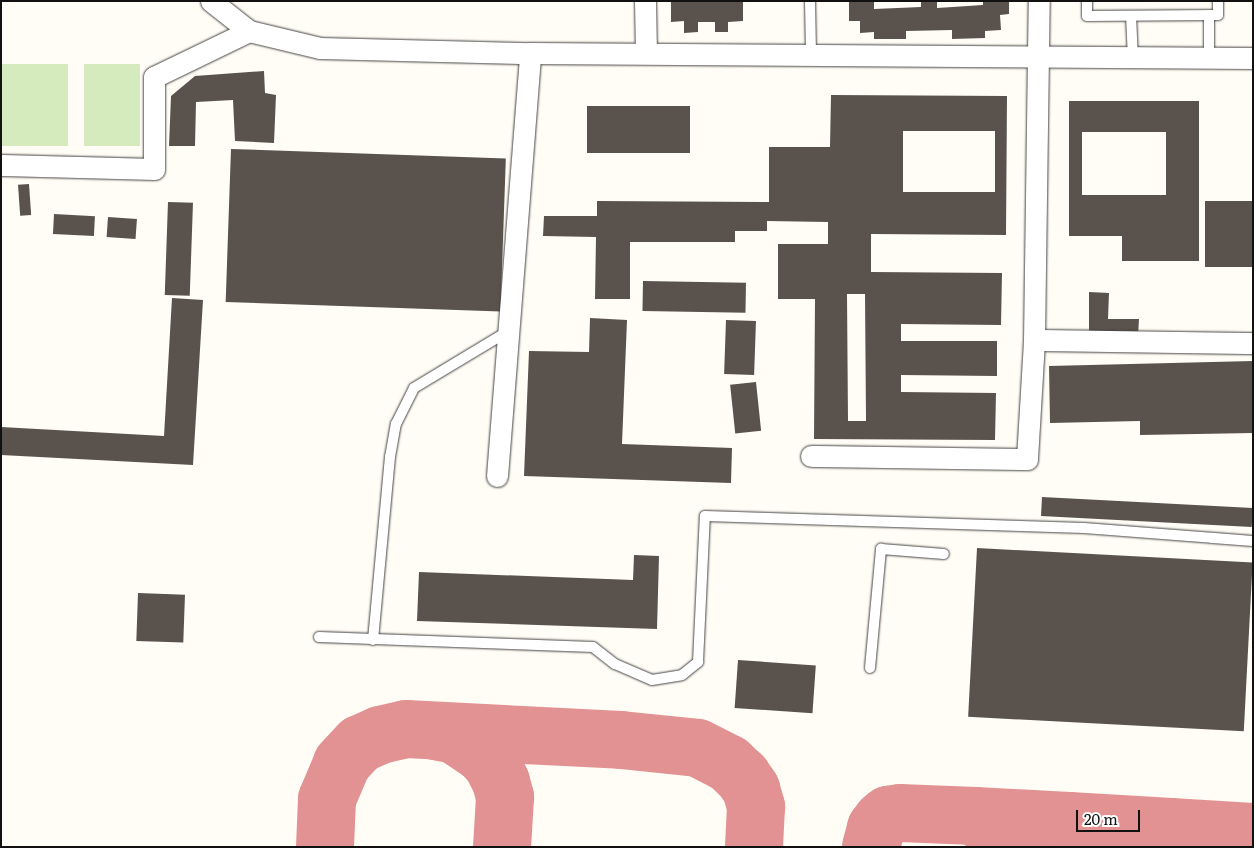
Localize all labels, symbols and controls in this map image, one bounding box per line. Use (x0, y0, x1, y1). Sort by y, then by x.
scale bar (1079, 800, 1143, 832)
text: 20 m (1084, 807, 1118, 830)

